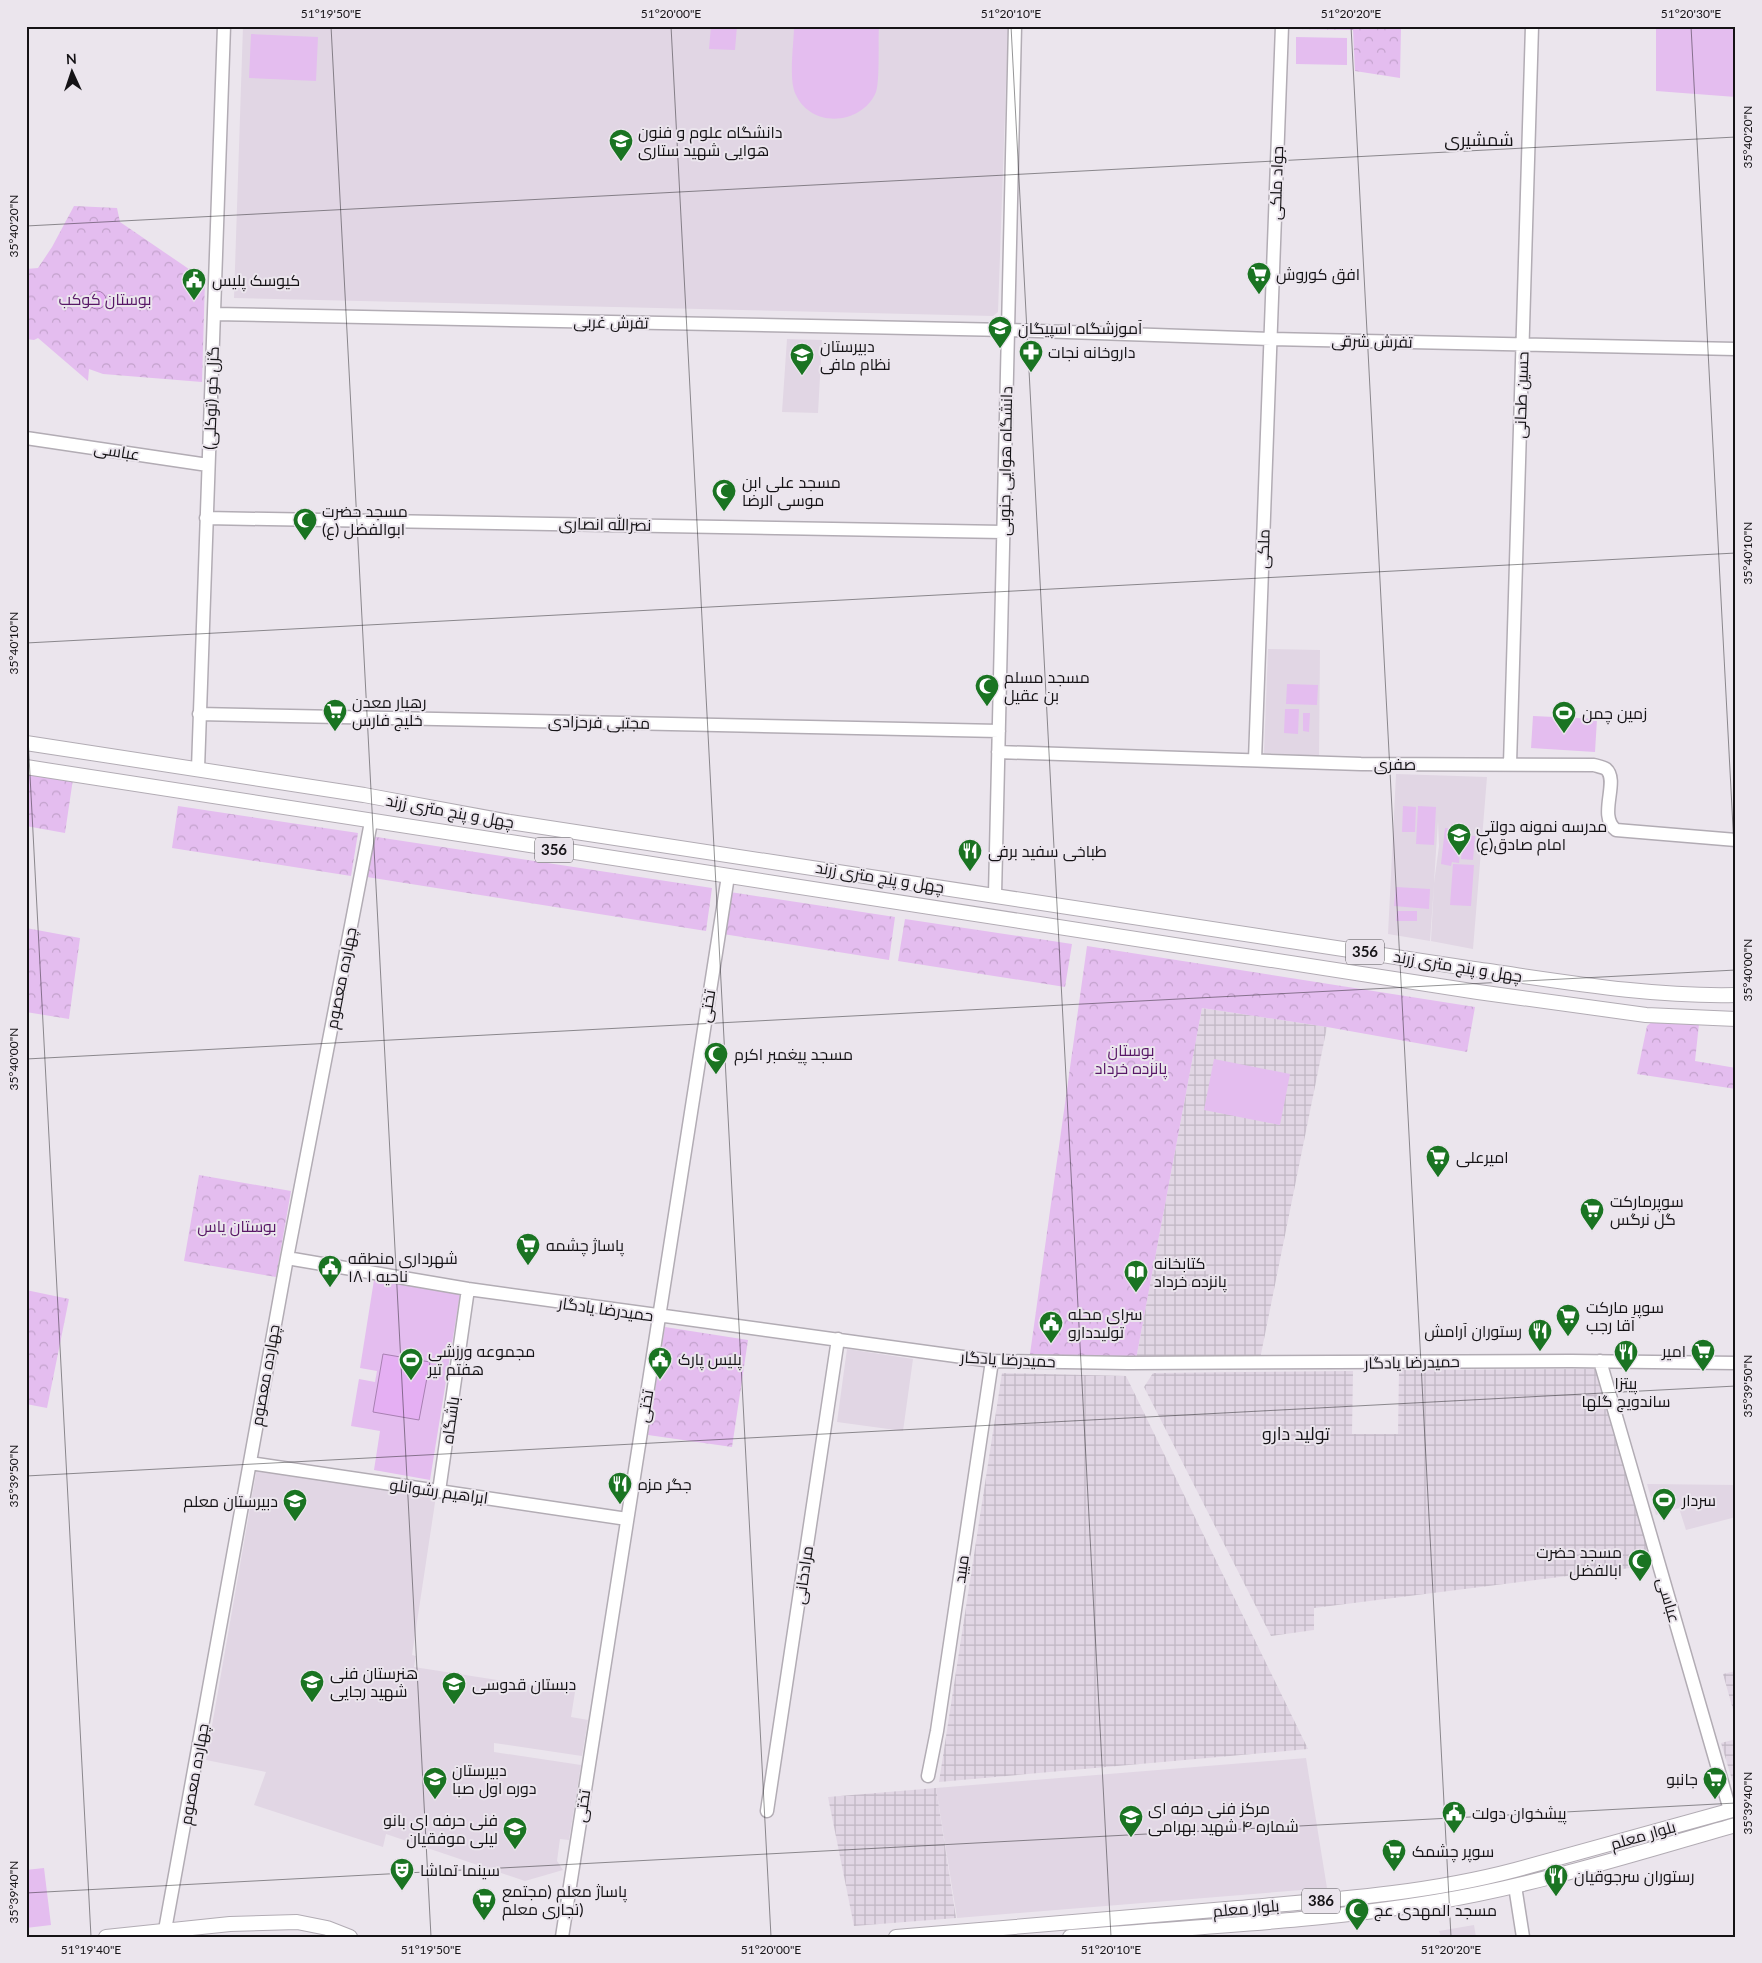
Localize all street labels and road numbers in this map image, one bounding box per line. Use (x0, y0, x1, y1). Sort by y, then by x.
street label: جواد ملکی (1265, 146, 1288, 220)
street label: تفرش غربی (573, 311, 650, 334)
street label: تفرش شرقی (1331, 330, 1413, 353)
street label: گزل خو (توکلی) (199, 346, 224, 450)
street label: حسین طحانی (1509, 351, 1534, 439)
street label: دانشگاه هوایی جنوبی (994, 386, 1017, 536)
street label: عباسی (92, 438, 141, 465)
street label: نصرالله انصاری (558, 513, 652, 536)
street label: ملکی (1252, 529, 1275, 569)
street label: مجتبی فرحزادی (548, 711, 650, 734)
street label: صفری (1374, 754, 1416, 775)
street label: چهل و پنج متری زرند (384, 790, 516, 834)
road number: 356 (535, 838, 573, 862)
street label: چهل و پنج متری زرند (814, 857, 946, 899)
street label: چهارده معصوم (321, 926, 363, 1031)
road number: 356 (1346, 940, 1384, 964)
street label: چهل و پنج متری زرند (1392, 946, 1524, 988)
street label: تختی (695, 988, 721, 1024)
street label: حمیدرضا یادگار (556, 1292, 655, 1326)
street label: چهارده معصوم (246, 1323, 286, 1428)
street label: حمیدرضا یادگار (959, 1346, 1056, 1371)
street label: حمیدرضا یادگار (1363, 1351, 1460, 1373)
street label: تختی (633, 1388, 659, 1424)
street label: باشگاه (437, 1395, 463, 1445)
street label: ابراهیم رشوانلو (388, 1474, 490, 1510)
street label: مرادخانی (789, 1544, 818, 1606)
street label: میبد (949, 1554, 973, 1584)
street label: عباسی (1652, 1575, 1685, 1625)
street label: چهارده معصوم (175, 1722, 215, 1827)
street label: تختی (570, 1788, 595, 1824)
street label: بلوار معلم (1608, 1816, 1678, 1856)
road number: 386 (1302, 1888, 1340, 1914)
street label: بلوار معلم (1212, 1895, 1280, 1923)

